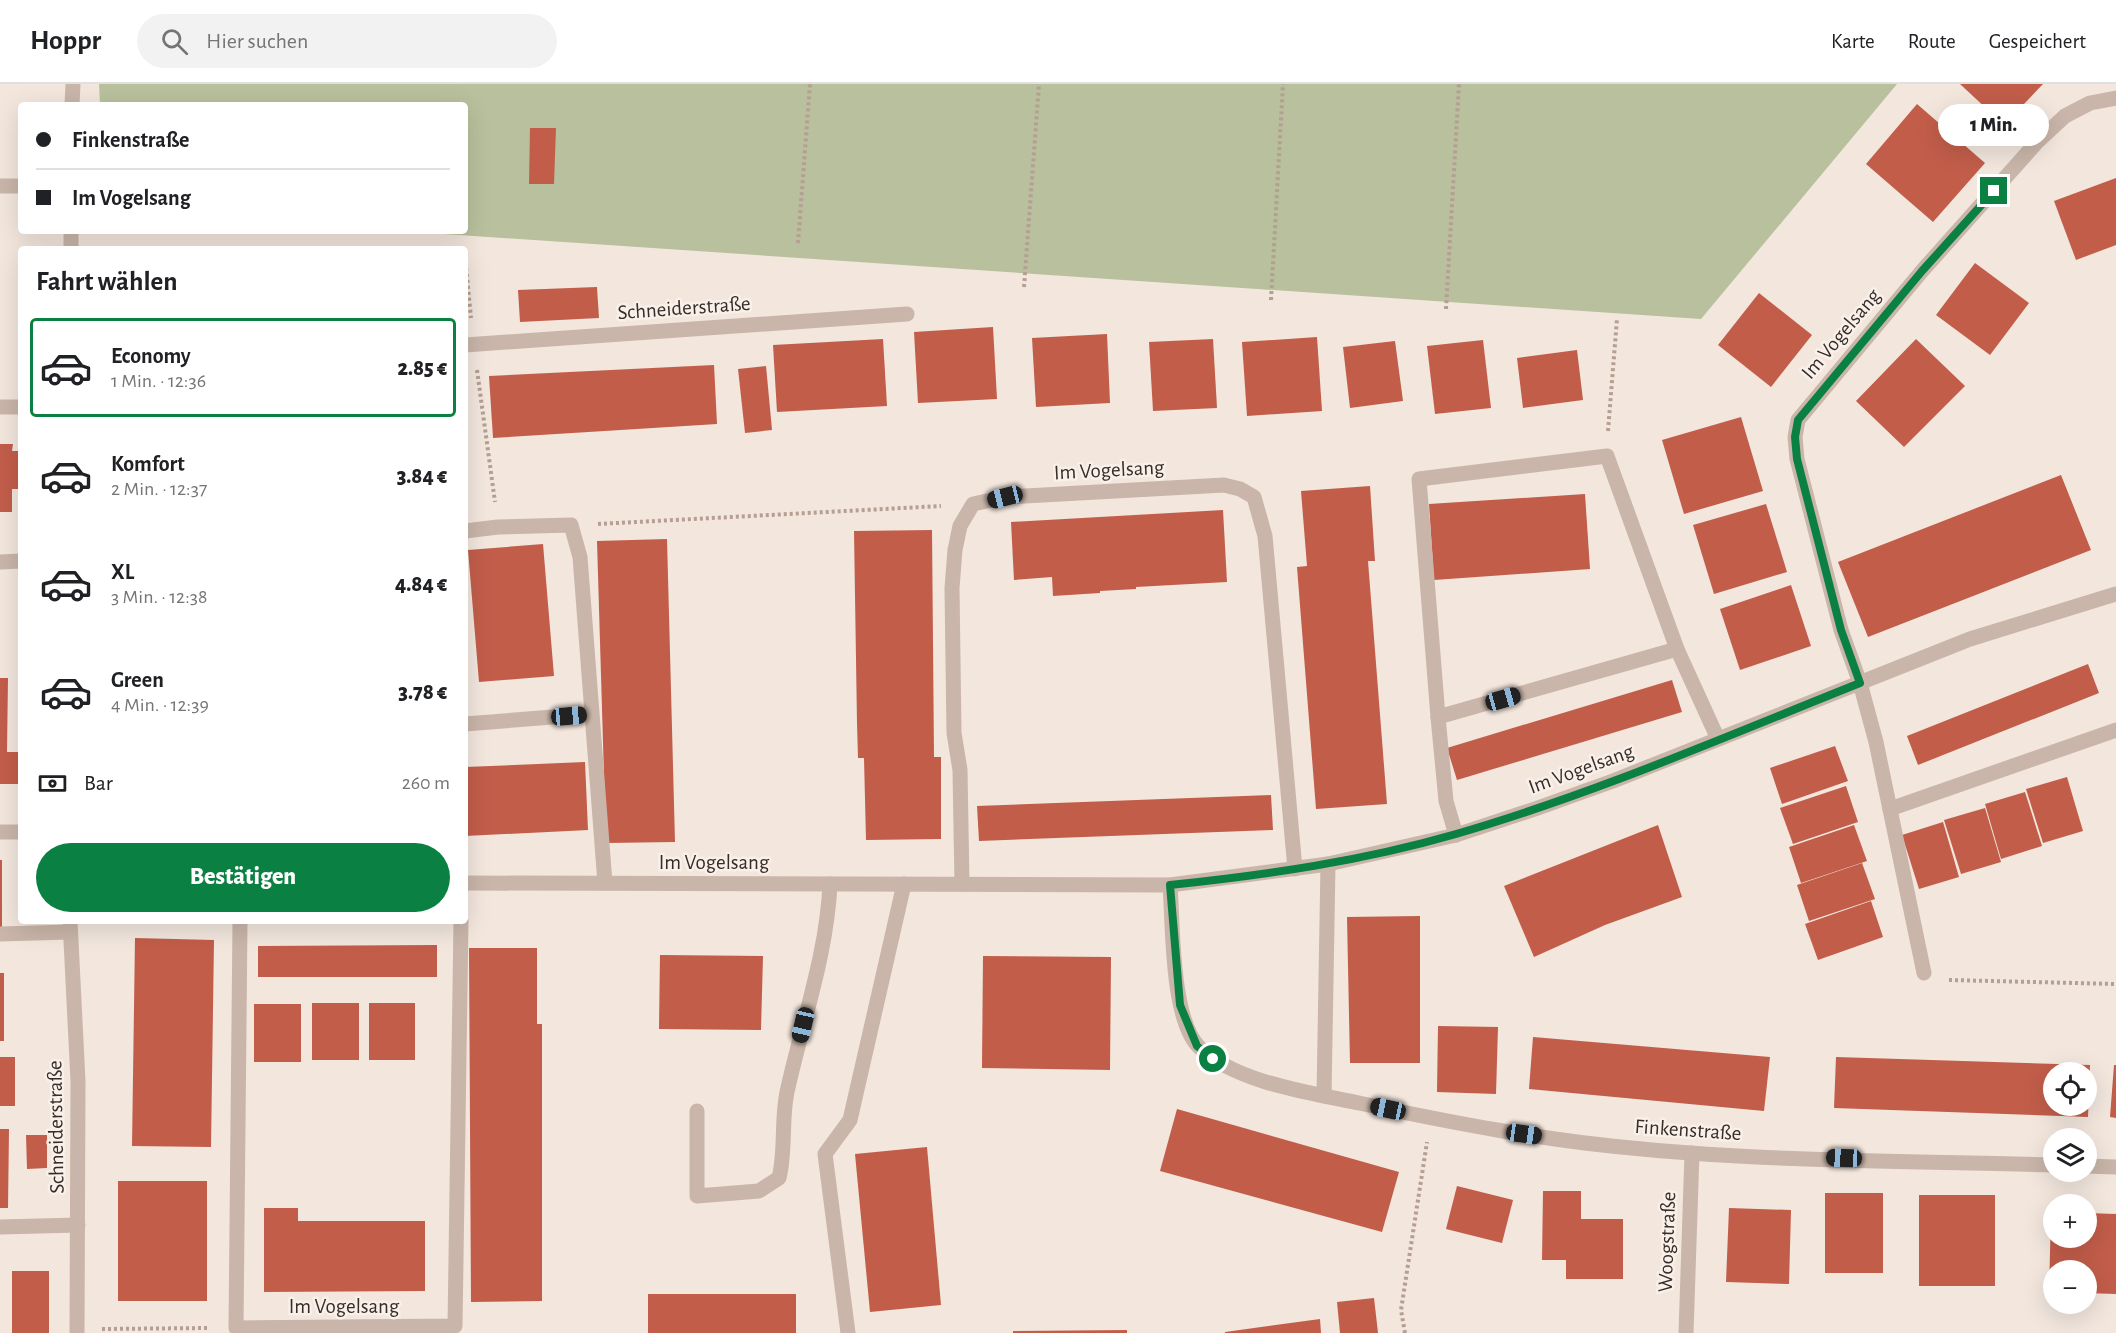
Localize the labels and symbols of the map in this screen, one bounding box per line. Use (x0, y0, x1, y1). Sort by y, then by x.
callout: 1 Min. (1938, 104, 2050, 146)
route end (1980, 177, 2007, 204)
street label: Im Vogelsang (1797, 284, 1885, 383)
street label: Schneiderstraße (617, 293, 751, 323)
street label: Im Vogelsang (1053, 457, 1165, 483)
car (985, 484, 1025, 510)
car (1483, 685, 1523, 713)
car (550, 705, 588, 727)
street label: Im Vogelsang (1526, 740, 1637, 798)
street label: Im Vogelsang (659, 852, 770, 873)
car (790, 1005, 816, 1045)
route start (1199, 1045, 1226, 1072)
street label: Schneiderstraße (44, 1060, 68, 1194)
car (1369, 1096, 1407, 1122)
street label: Finkenstraße (1634, 1116, 1742, 1144)
car (1505, 1123, 1543, 1145)
car (1826, 1148, 1862, 1168)
street label: Woogstraße (1655, 1191, 1679, 1293)
street label: Im Vogelsang (289, 1296, 400, 1317)

